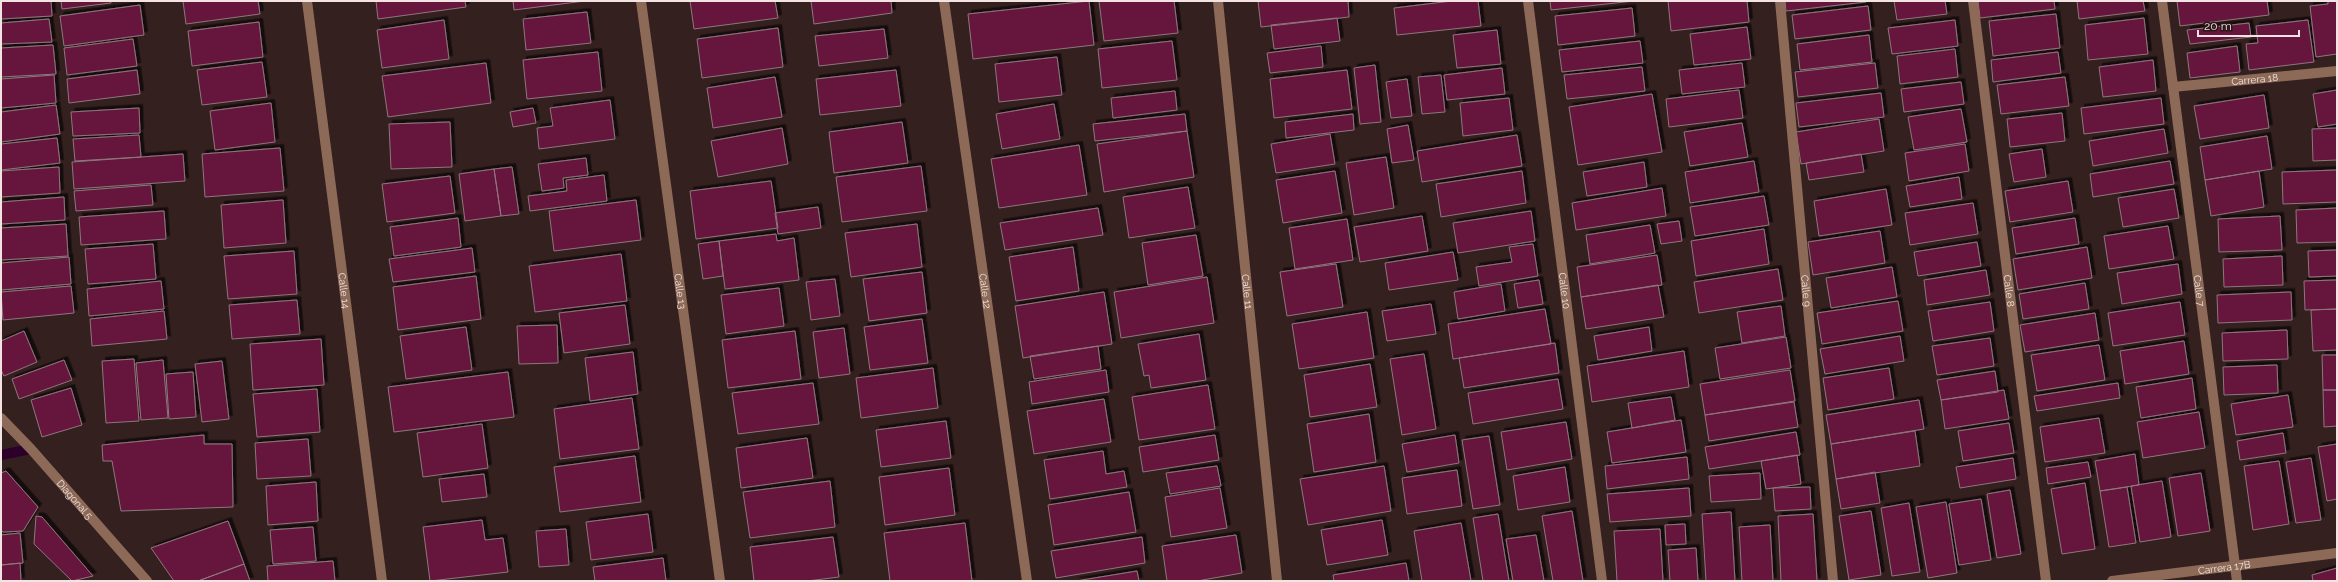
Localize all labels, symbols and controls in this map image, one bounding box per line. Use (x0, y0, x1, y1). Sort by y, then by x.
scale bar (2198, 12, 2299, 38)
text: 20 m (2204, 19, 2232, 33)
street label: Carrera 18 (2231, 71, 2279, 87)
street label: Calle 14 (337, 272, 352, 310)
street label: Calle 10 (1557, 272, 1573, 310)
street label: Calle 13 (673, 273, 688, 310)
street label: Calle 12 (978, 273, 993, 310)
street label: Calle 11 (1240, 274, 1255, 310)
street label: Calle 9 (1800, 274, 1813, 307)
street label: Calle 8 (2002, 274, 2017, 307)
street label: Calle 7 (2192, 274, 2207, 308)
street label: Diagonal 5 (55, 477, 96, 522)
street label: Carrera 17B (2197, 558, 2251, 576)

